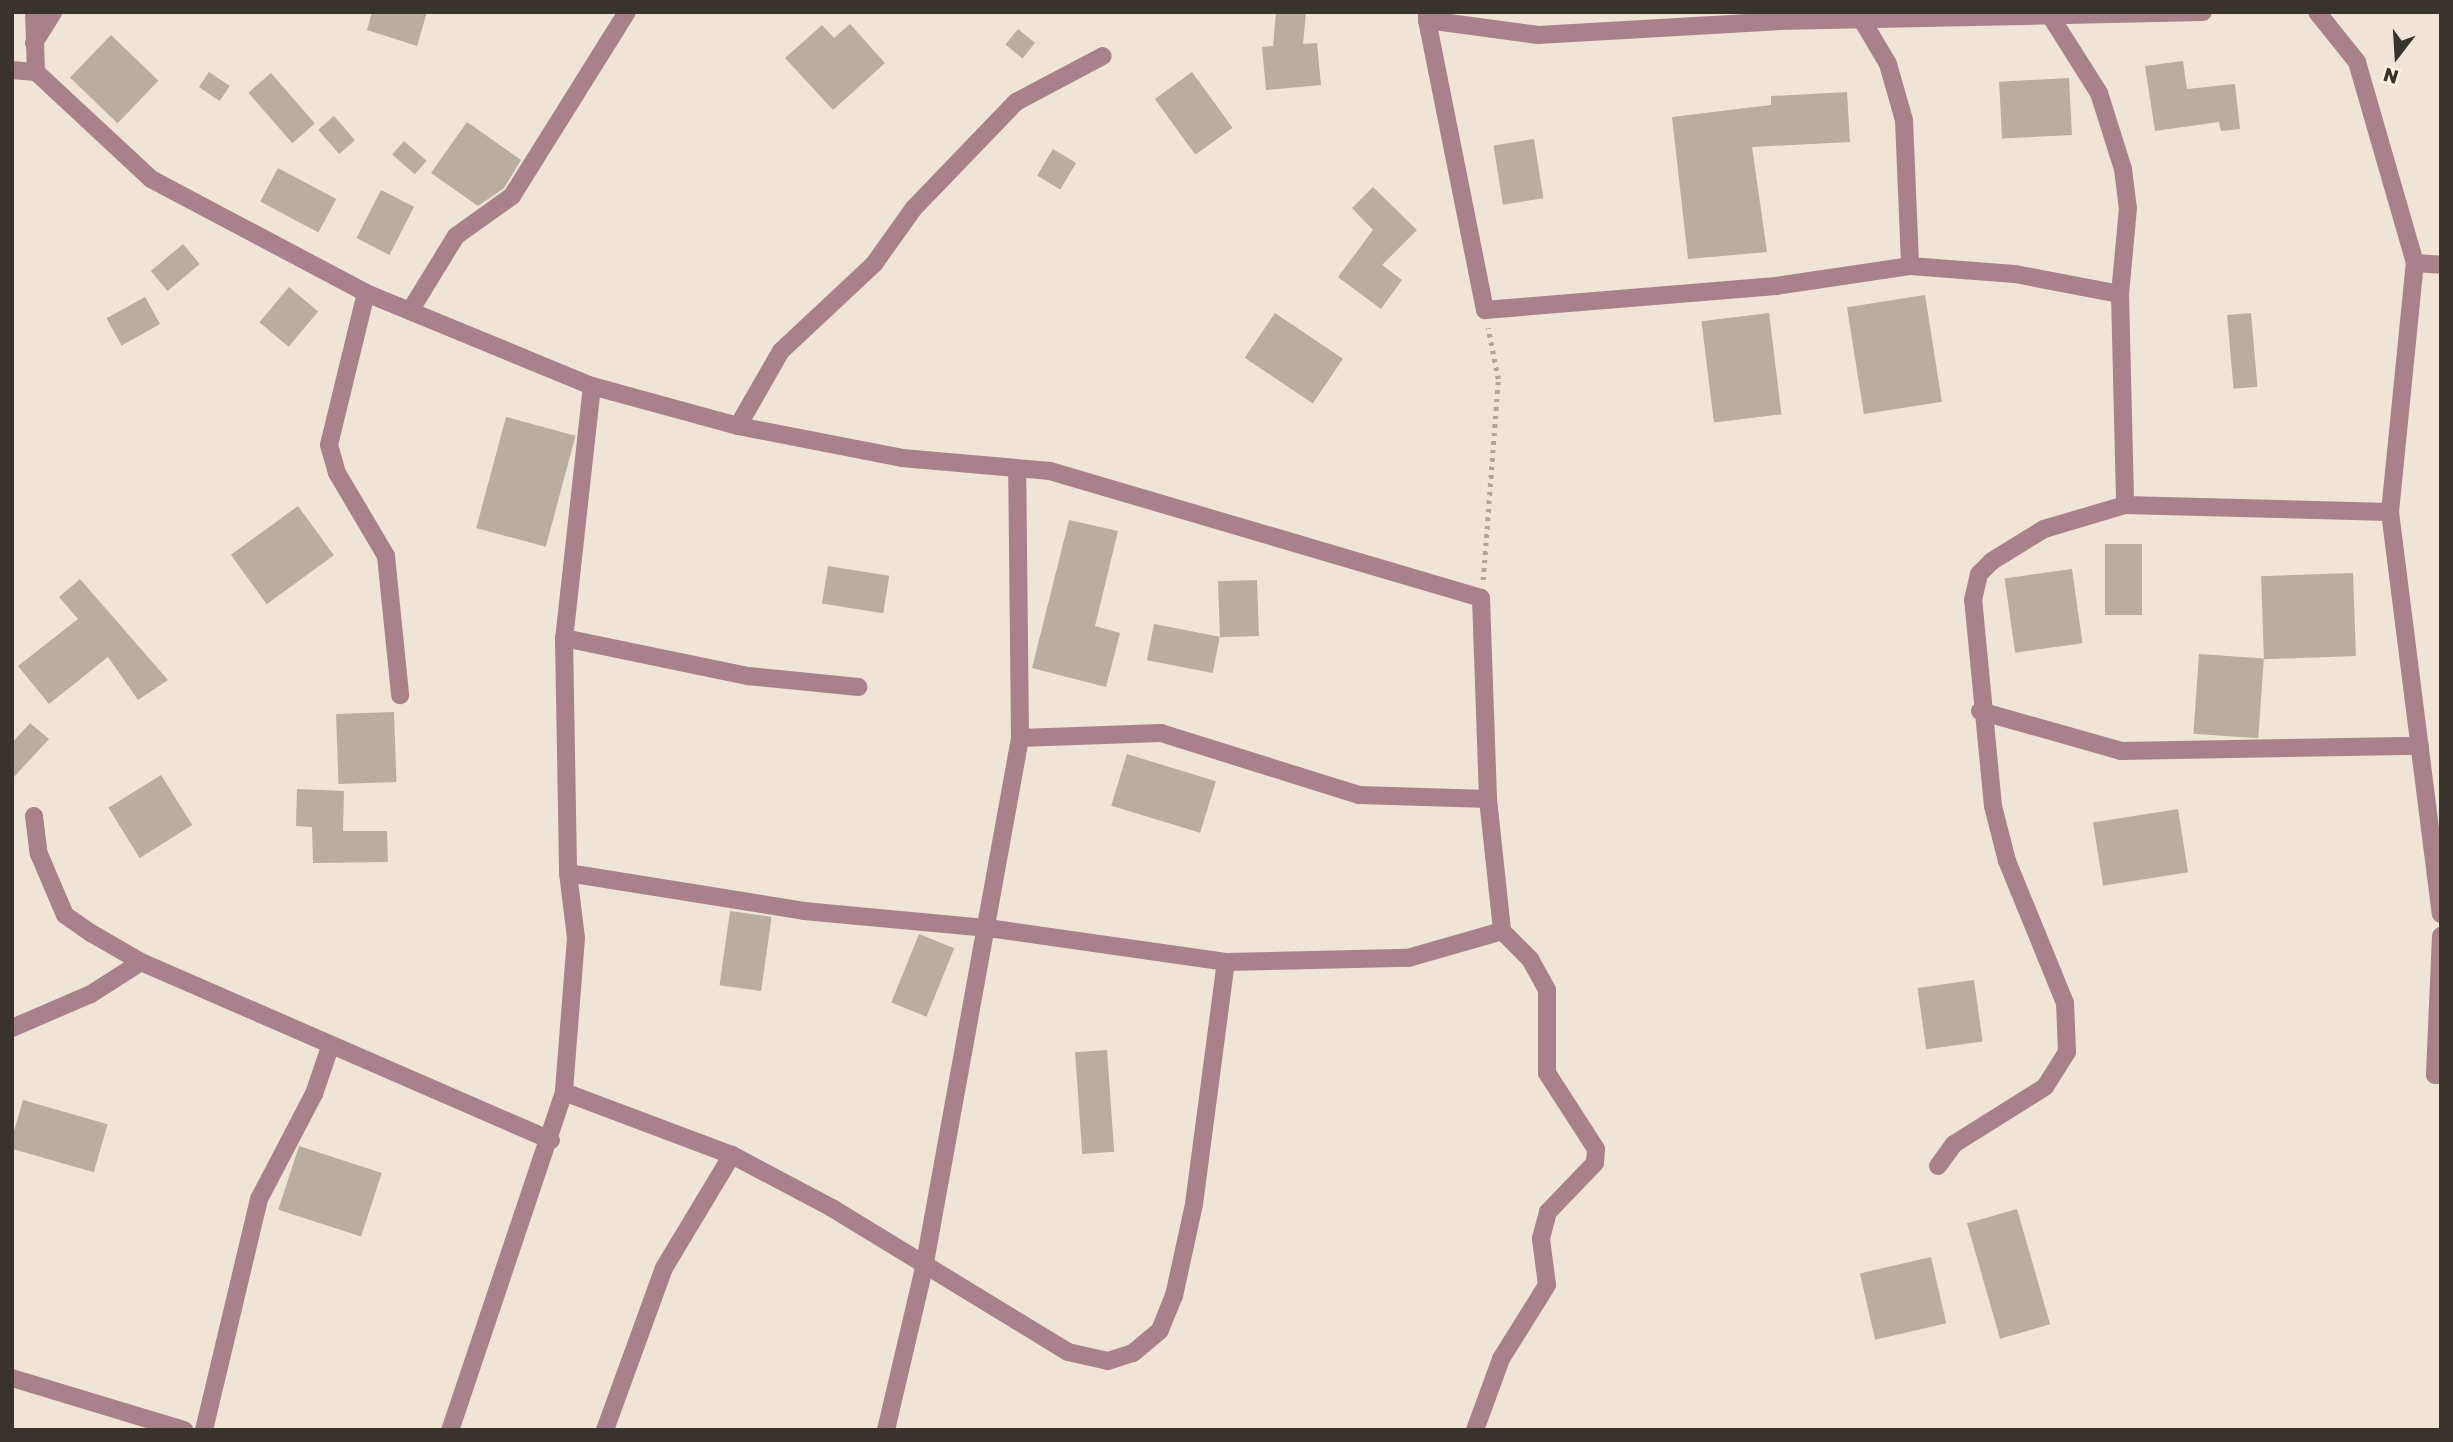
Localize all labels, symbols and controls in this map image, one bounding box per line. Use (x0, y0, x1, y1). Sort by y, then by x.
north arrow (2362, 21, 2432, 91)
text: N (2380, 63, 2401, 90)

